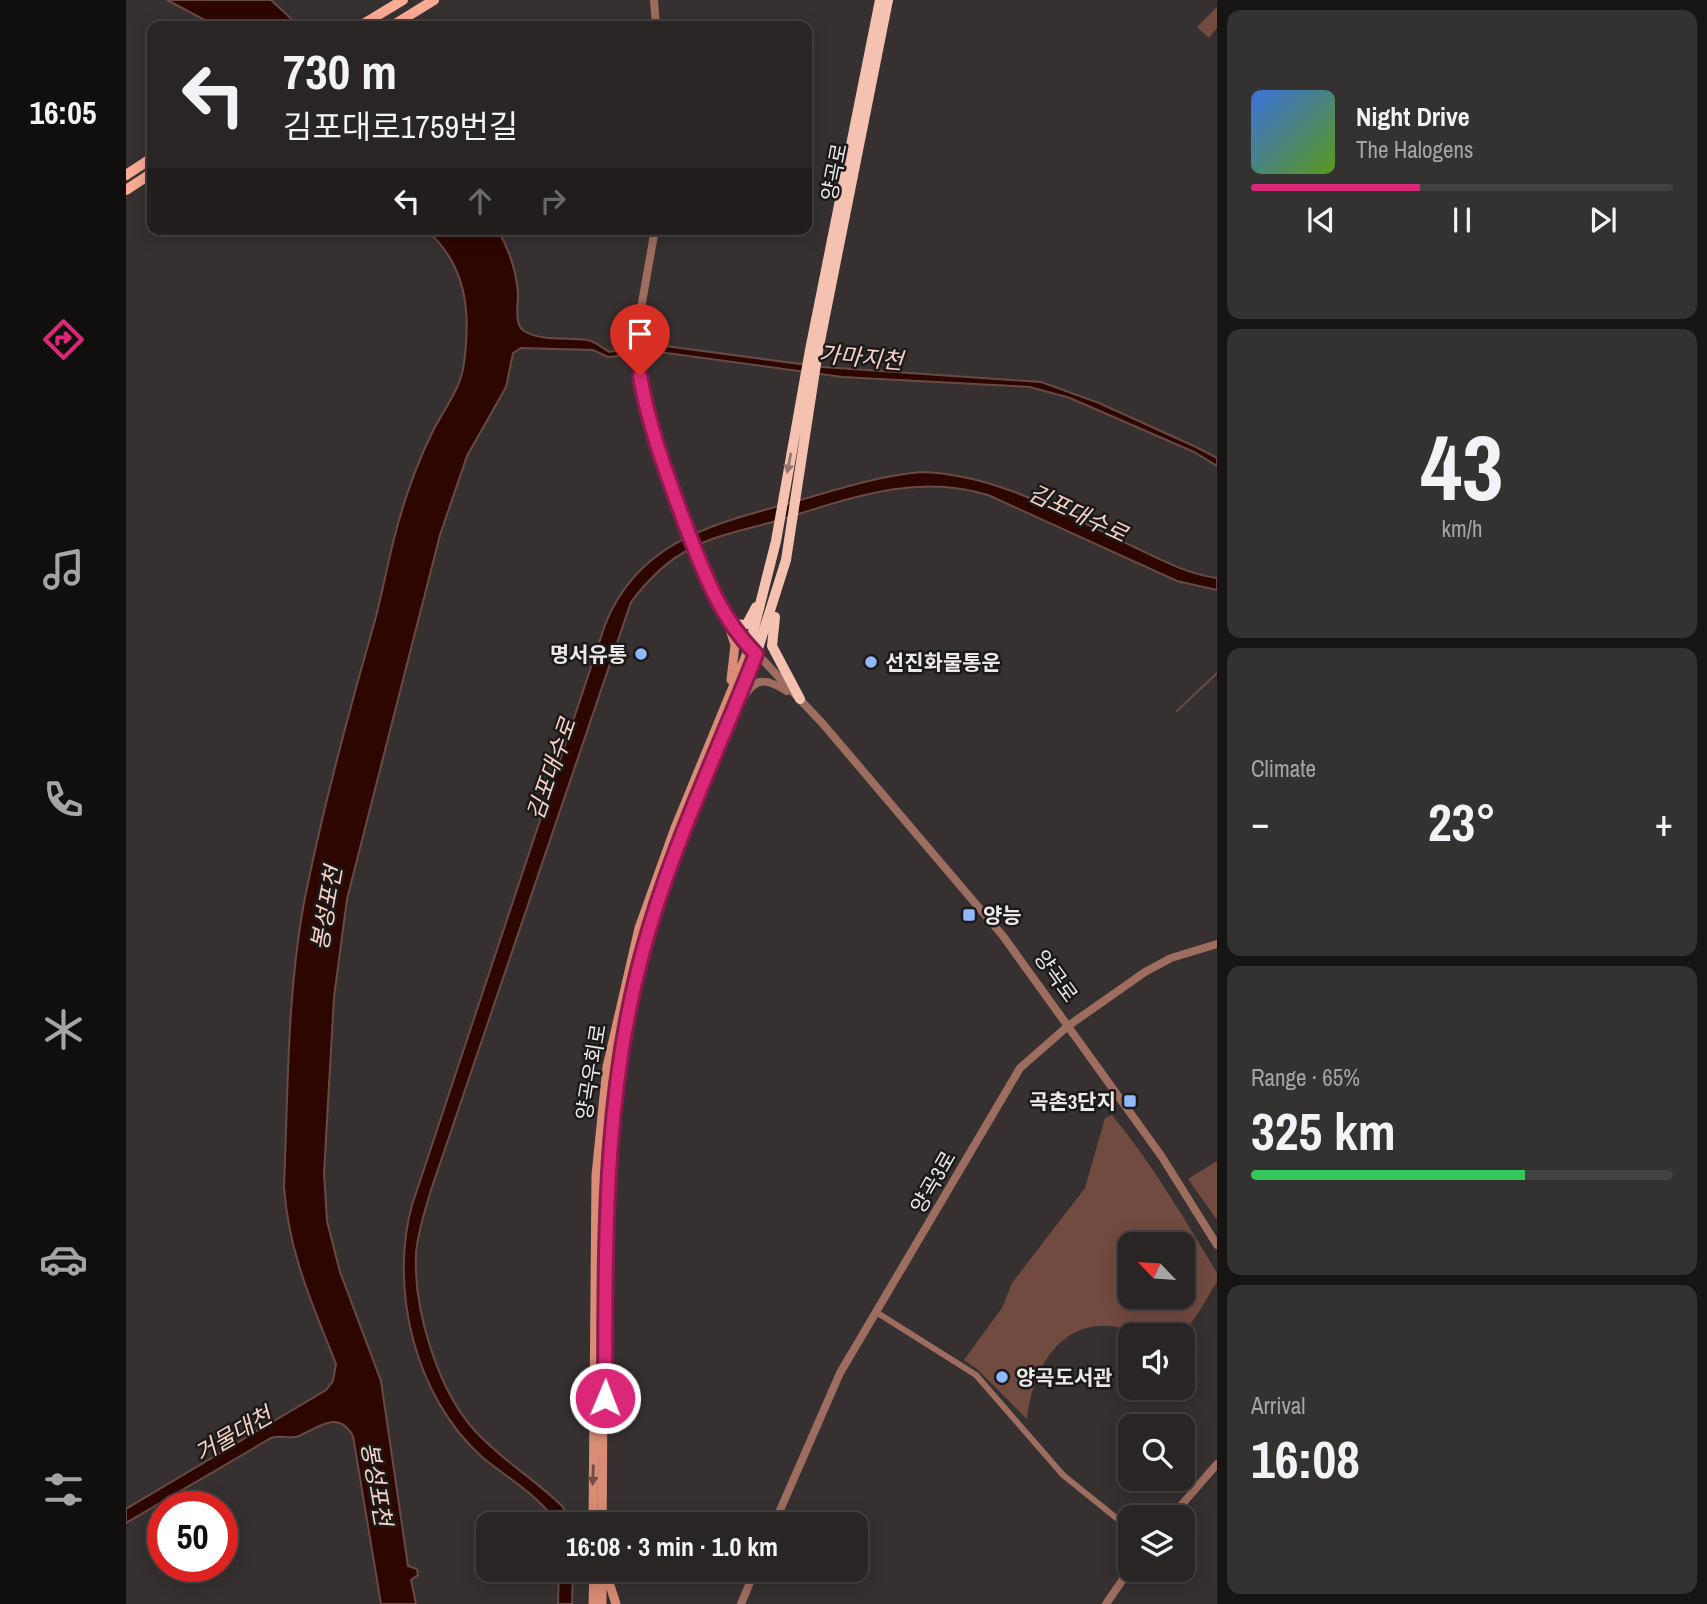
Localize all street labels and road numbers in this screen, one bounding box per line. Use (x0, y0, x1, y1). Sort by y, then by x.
street label: 양곡로 (814, 141, 854, 203)
street label: 양곡로 (1027, 944, 1085, 1008)
street label: 양곡우회로 (569, 1022, 613, 1122)
street label: 양곡3로 (904, 1146, 962, 1218)

